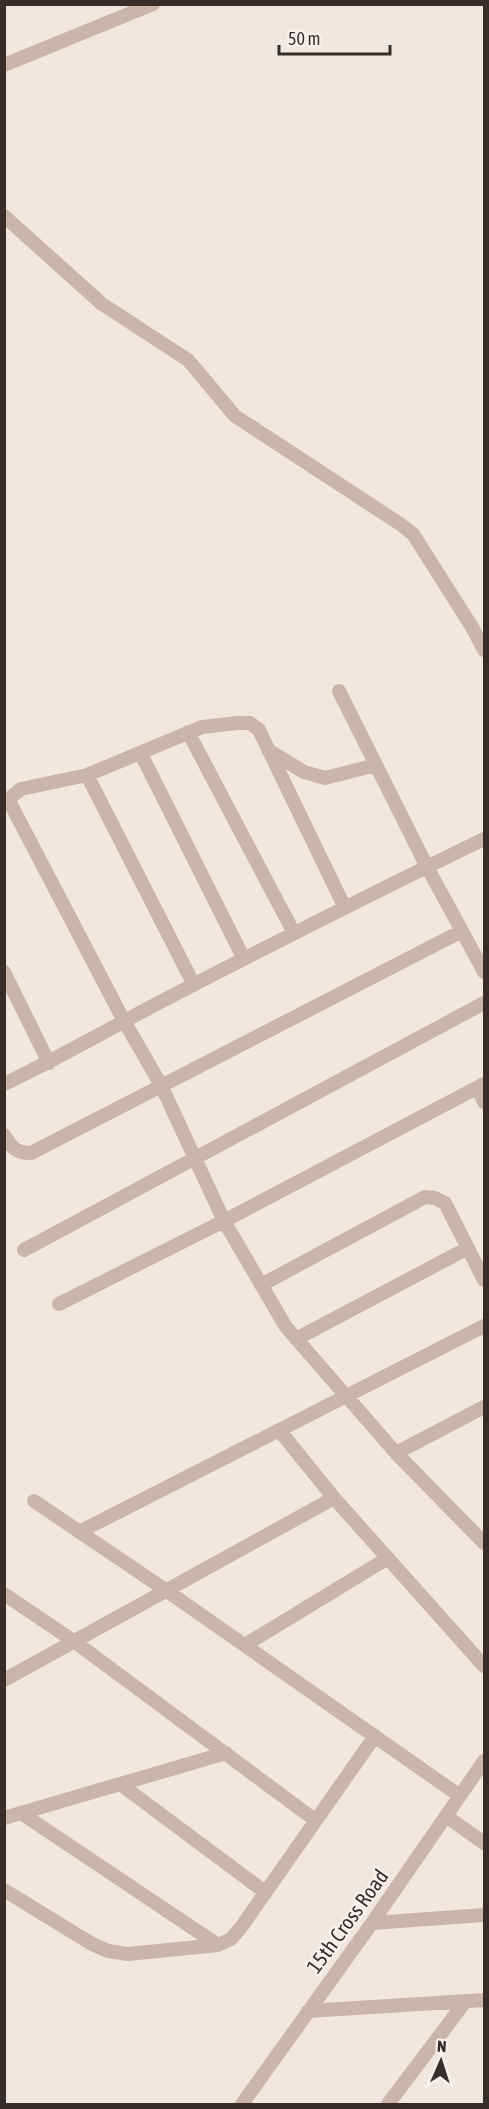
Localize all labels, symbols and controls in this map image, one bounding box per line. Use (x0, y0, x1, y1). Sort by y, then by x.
scale bar (279, 18, 390, 56)
text: 50 m (288, 28, 320, 49)
street label: 15th Cross Road (301, 1865, 393, 1977)
north arrow (411, 2031, 471, 2091)
text: N (437, 2037, 447, 2055)

